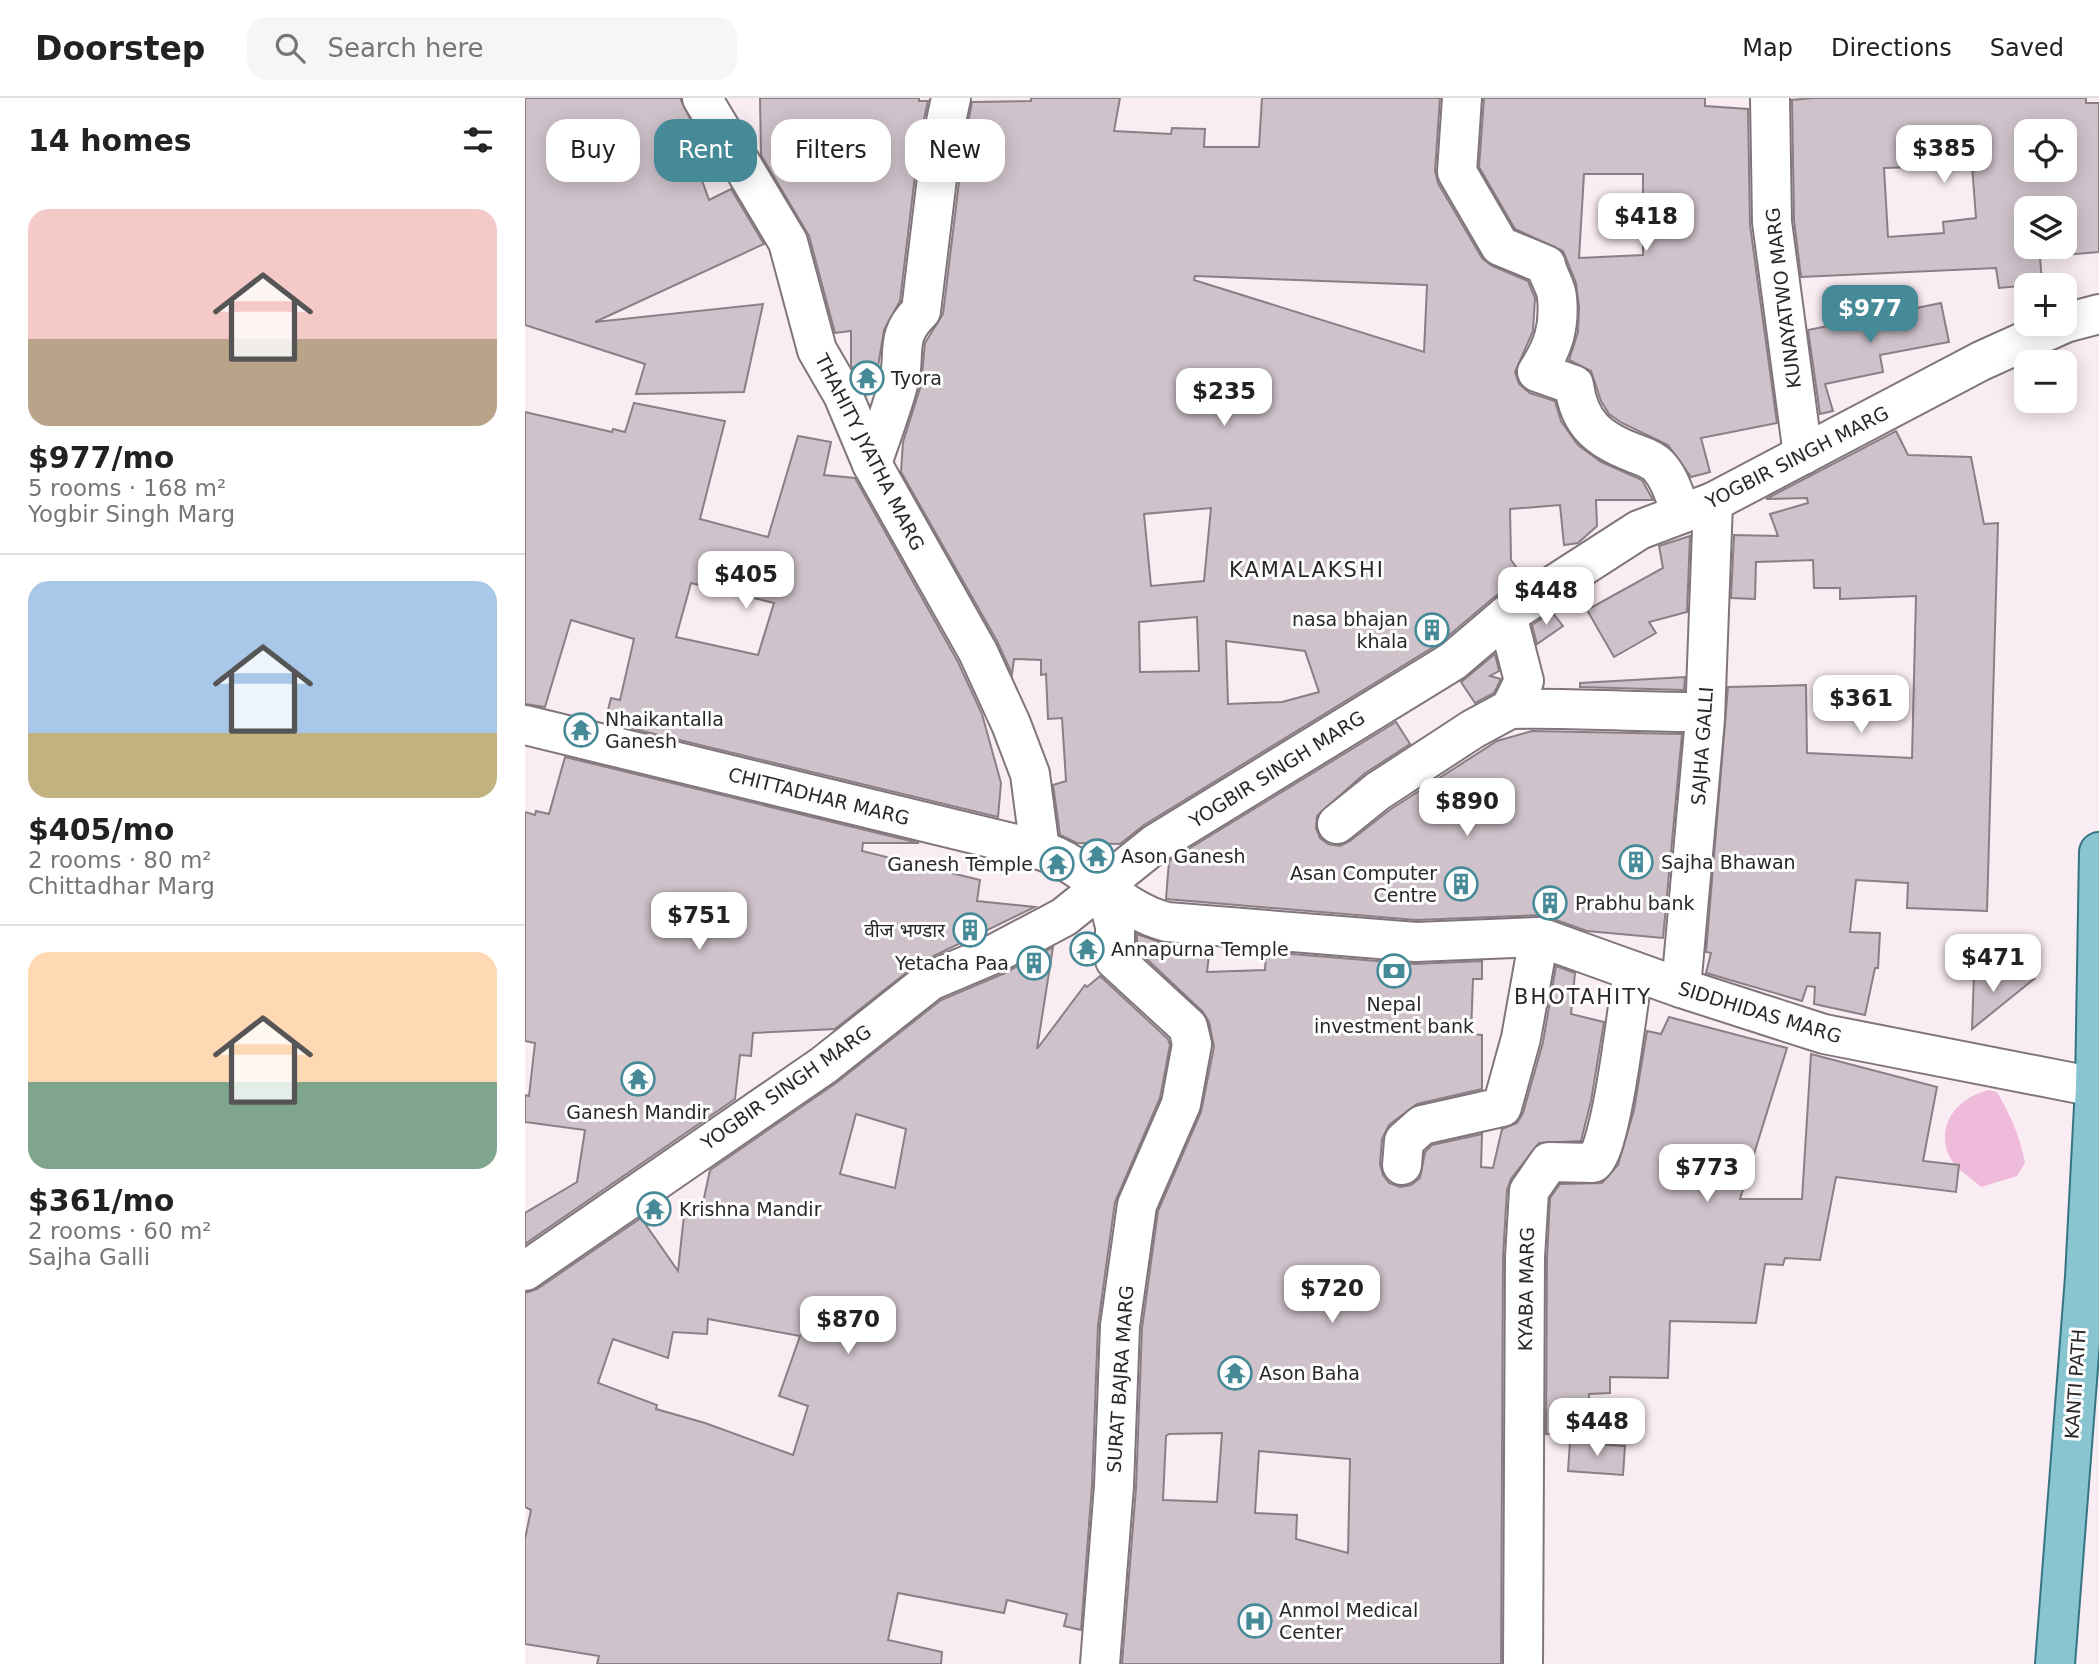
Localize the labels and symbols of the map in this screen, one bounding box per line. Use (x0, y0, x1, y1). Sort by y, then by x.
pin: $385 (1903, 126, 1985, 185)
pin: $418 (1605, 194, 1687, 253)
street label: KUNAYATWO MARG (1761, 206, 1805, 390)
pin: $977 (1829, 286, 1911, 345)
street label: THAHITY JYATHA MARG (810, 349, 929, 554)
temple icon: Tyora (848, 359, 886, 397)
place label: Tyora (890, 367, 942, 389)
pin: $235 (1183, 368, 1265, 428)
street label: YOGBIR SINGH MARG (1701, 401, 1892, 513)
pin: $405 (705, 552, 787, 611)
district label: KAMALAKSHI (1229, 558, 1385, 582)
pin: $448 (1505, 568, 1587, 627)
place label: nasa bhajan khala (1292, 608, 1408, 652)
building icon: nasa bhajan khala (1413, 611, 1451, 649)
pin: $361 (1820, 676, 1902, 735)
street label: SAJHA GALLI (1687, 686, 1717, 806)
street label: YOGBIR SINGH MARG (1185, 706, 1369, 832)
place label: Nhaikantalla Ganesh (605, 708, 724, 752)
temple icon: Nhaikantalla Ganesh (562, 711, 600, 749)
street label: CHITTADHAR MARG (726, 763, 912, 829)
pin: $890 (1426, 778, 1508, 838)
temple icon: Ason Ganesh (1078, 837, 1116, 875)
building icon: Sajha Bhawan (1617, 843, 1655, 881)
temple icon: Ganesh Temple (1038, 845, 1076, 883)
place label: Ason Ganesh (1121, 845, 1246, 867)
place label: Sajha Bhawan (1661, 851, 1796, 873)
place label: Ganesh Temple (887, 853, 1033, 875)
place label: Asan Computer Centre (1290, 862, 1437, 906)
building icon: Asan Computer Centre (1442, 865, 1480, 903)
building icon: Prabhu bank (1531, 884, 1569, 922)
pin: $751 (658, 892, 740, 952)
place label: Prabhu bank (1575, 892, 1695, 914)
building icon: वीज भण्डार (951, 911, 989, 949)
place label: वीज भण्डार (864, 919, 946, 941)
temple icon: Annapurna Temple (1068, 930, 1106, 968)
pin: $471 (1952, 934, 2034, 994)
place label: Annapurna Temple (1111, 938, 1289, 960)
building icon: Yetacha Paa (1015, 944, 1053, 982)
place label: Yetacha Paa (894, 952, 1009, 974)
bank icon: Nepal investment bank (1375, 952, 1413, 990)
street label: SIDDHIDAS MARG (1676, 977, 1844, 1047)
district label: BHOTAHITY (1514, 985, 1652, 1009)
place label: Nepal investment bank (1314, 993, 1474, 1037)
street label: YOGBIR SINGH MARG (696, 1020, 875, 1155)
temple icon: Ganesh Mandir (619, 1060, 657, 1098)
place label: Ganesh Mandir (566, 1101, 710, 1123)
pin: $773 (1666, 1144, 1748, 1204)
temple icon: Krishna Mandir (635, 1190, 673, 1228)
place label: Krishna Mandir (679, 1198, 822, 1220)
street label: KYABA MARG (1514, 1227, 1538, 1351)
pin: $720 (1291, 1266, 1373, 1325)
street label: SURAT BAJRA MARG (1102, 1284, 1138, 1474)
pin: $870 (807, 1296, 889, 1356)
street label: KANTI PATH (2060, 1328, 2090, 1440)
temple icon: Ason Baha (1216, 1354, 1254, 1392)
place label: Ason Baha (1259, 1362, 1360, 1384)
pin: $448 (1556, 1398, 1638, 1458)
place label: Anmol Medical Center (1279, 1599, 1418, 1643)
hospital icon: Anmol Medical Center (1236, 1602, 1274, 1640)

